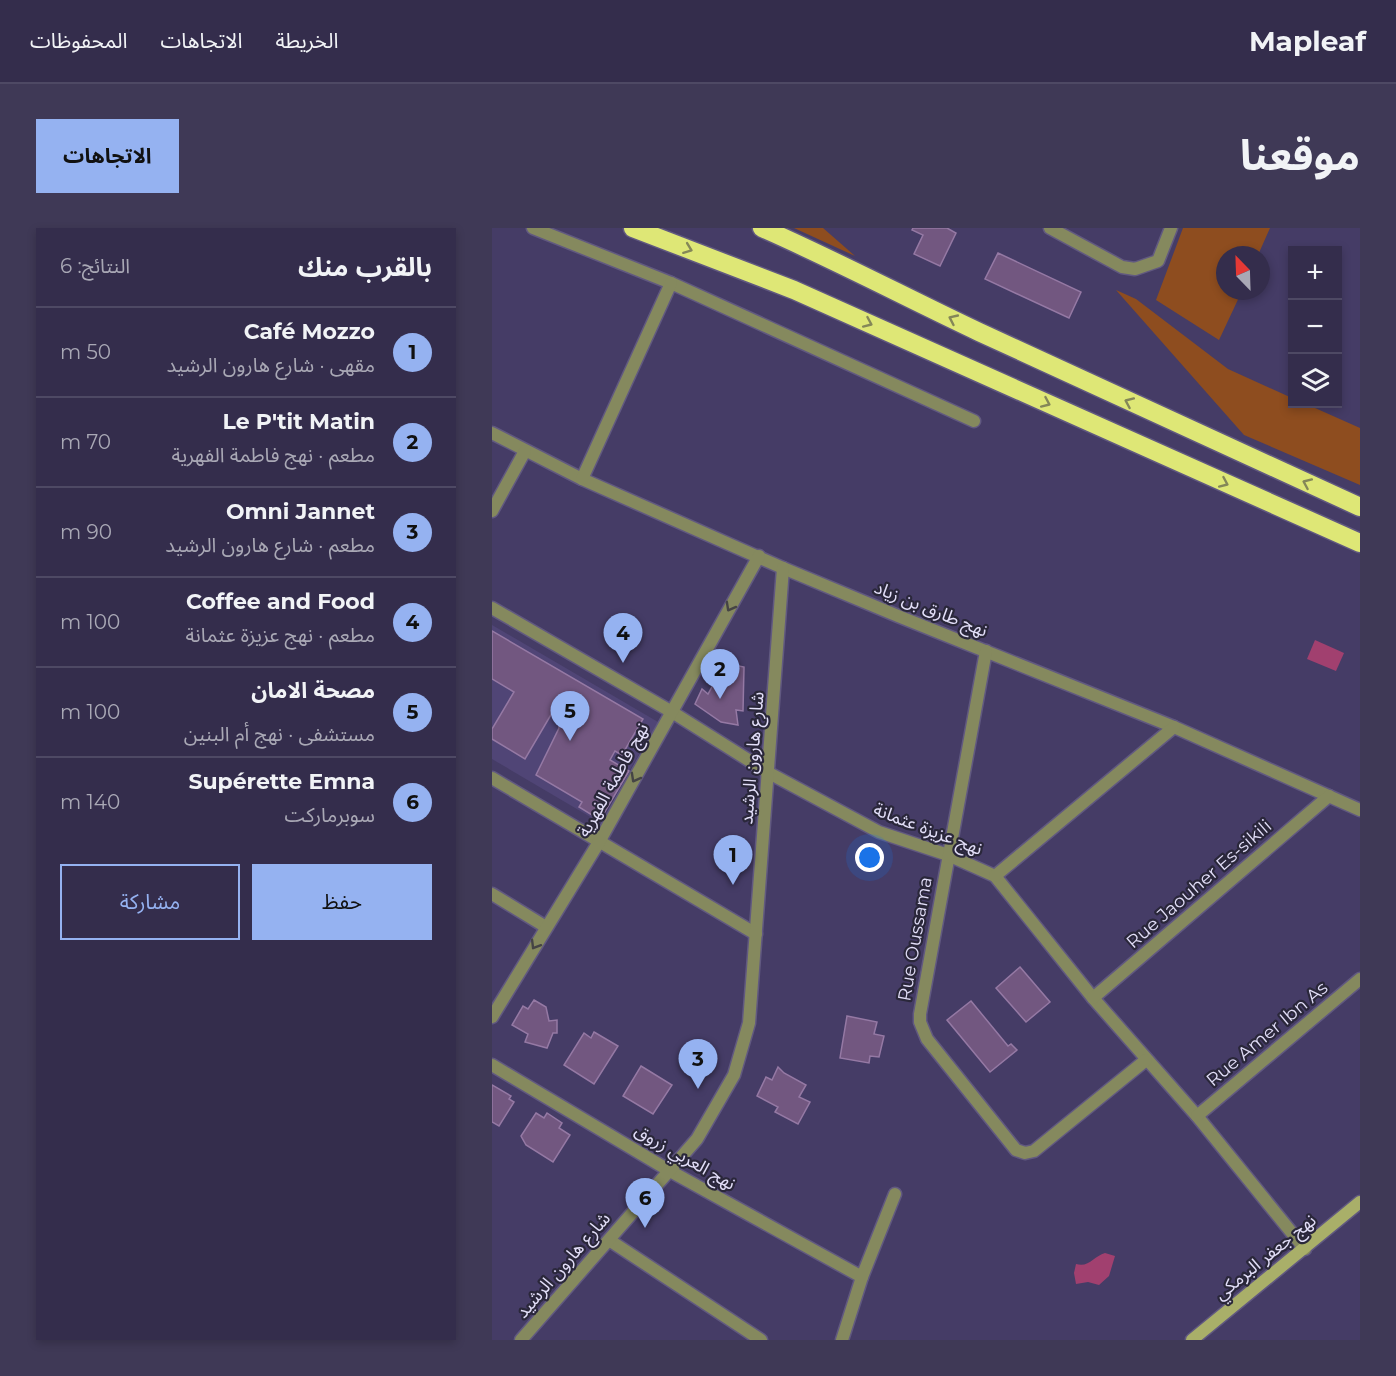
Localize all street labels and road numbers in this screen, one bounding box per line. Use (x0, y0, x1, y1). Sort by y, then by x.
street label: نهج طارق بن زياد (870, 576, 991, 644)
street label: شارع هارون الرشيد (735, 691, 772, 825)
street label: نهج فاطمة الفهرية (572, 719, 655, 842)
street label: نهج عزيزة عثمانة (870, 798, 986, 862)
street label: Rue Jaouher Es-sikili (1122, 815, 1276, 953)
street label: Rue Oussama (893, 875, 937, 1003)
street label: Rue Amer Ibn As (1202, 977, 1332, 1091)
street label: نهج العربي زروق (629, 1119, 740, 1197)
street label: شارع هارون الرشيد (511, 1208, 617, 1324)
street label: نهج جعفر البرمكي (1210, 1209, 1322, 1306)

